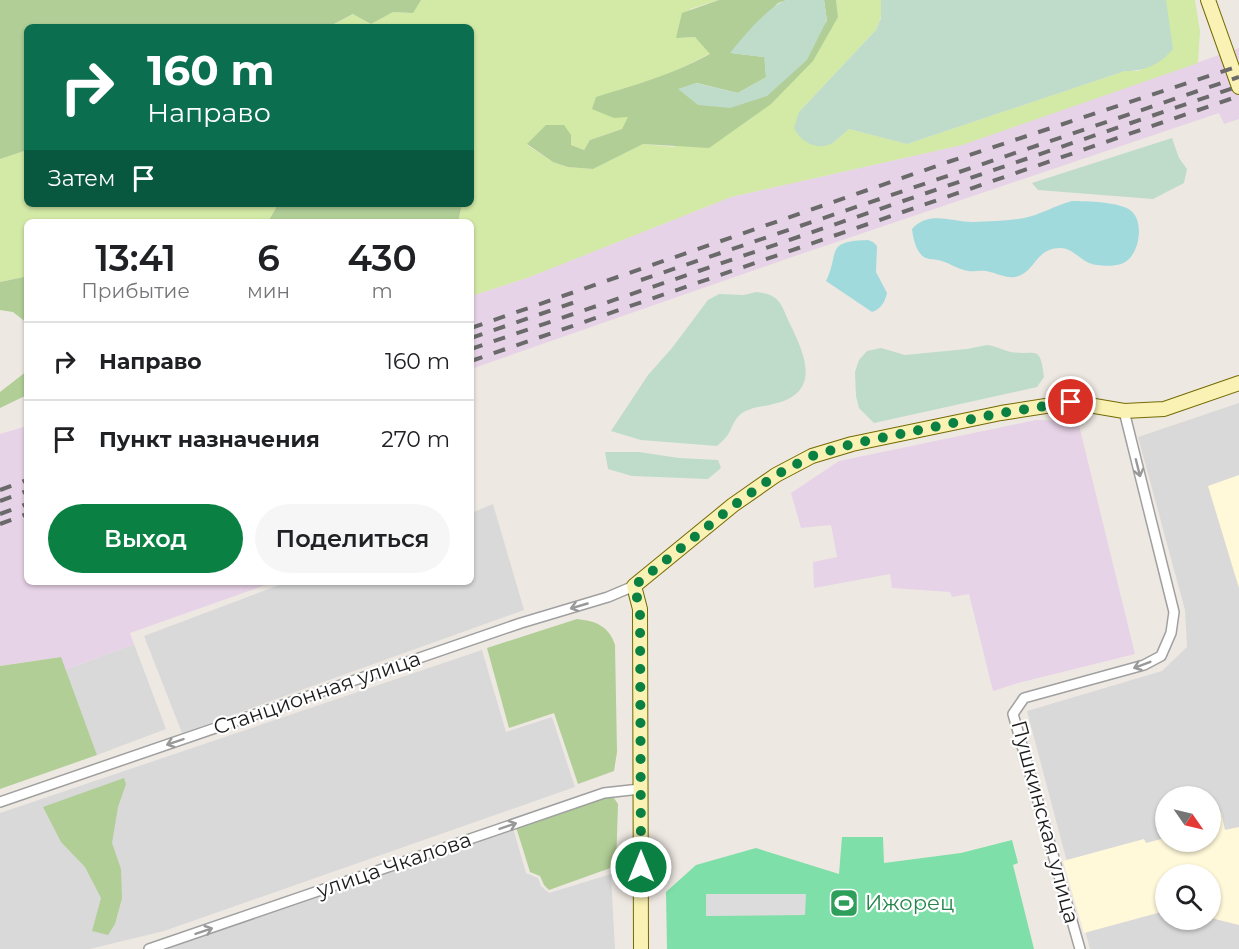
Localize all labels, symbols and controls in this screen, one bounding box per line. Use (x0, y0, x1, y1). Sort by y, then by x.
text: 160 m (147, 44, 275, 96)
icon: right (48, 48, 126, 126)
text: Направо (147, 96, 271, 129)
icon: arrive (127, 162, 160, 195)
text: Затем (48, 165, 115, 192)
text: 13:41 (95, 236, 176, 280)
text: 6 (257, 236, 280, 280)
text: 430 (347, 236, 417, 280)
text: Прибытие (81, 279, 190, 303)
text: мин (247, 279, 290, 303)
text: m (371, 279, 393, 303)
icon: right (48, 345, 81, 378)
text: Направо (99, 348, 202, 375)
text: 160 m (385, 348, 450, 375)
pin (1045, 376, 1096, 427)
icon: arrive (1054, 385, 1087, 418)
icon: arrive (48, 423, 81, 456)
text: Пункт назначения (99, 426, 320, 453)
text: 270 m (381, 426, 450, 453)
one-way arrow (1133, 458, 1145, 477)
button: Выход (48, 504, 243, 573)
button: Поделиться (255, 504, 450, 573)
one-way arrow (570, 601, 589, 612)
street label: Станционная улица (210, 645, 424, 740)
one-way arrow (1134, 660, 1152, 671)
street label: Пушкинская улица (1006, 718, 1085, 926)
one-way arrow (166, 737, 185, 748)
north arrow (1155, 786, 1221, 852)
map controls (1155, 786, 1221, 930)
one-way arrow (498, 820, 517, 831)
street label: улица Чкалова (312, 826, 474, 903)
position arrow (609, 835, 673, 899)
button: search (1155, 864, 1221, 930)
sports icon: Ижорец (828, 887, 860, 919)
place label: Ижорец (865, 890, 954, 915)
one-way arrow (194, 924, 213, 935)

